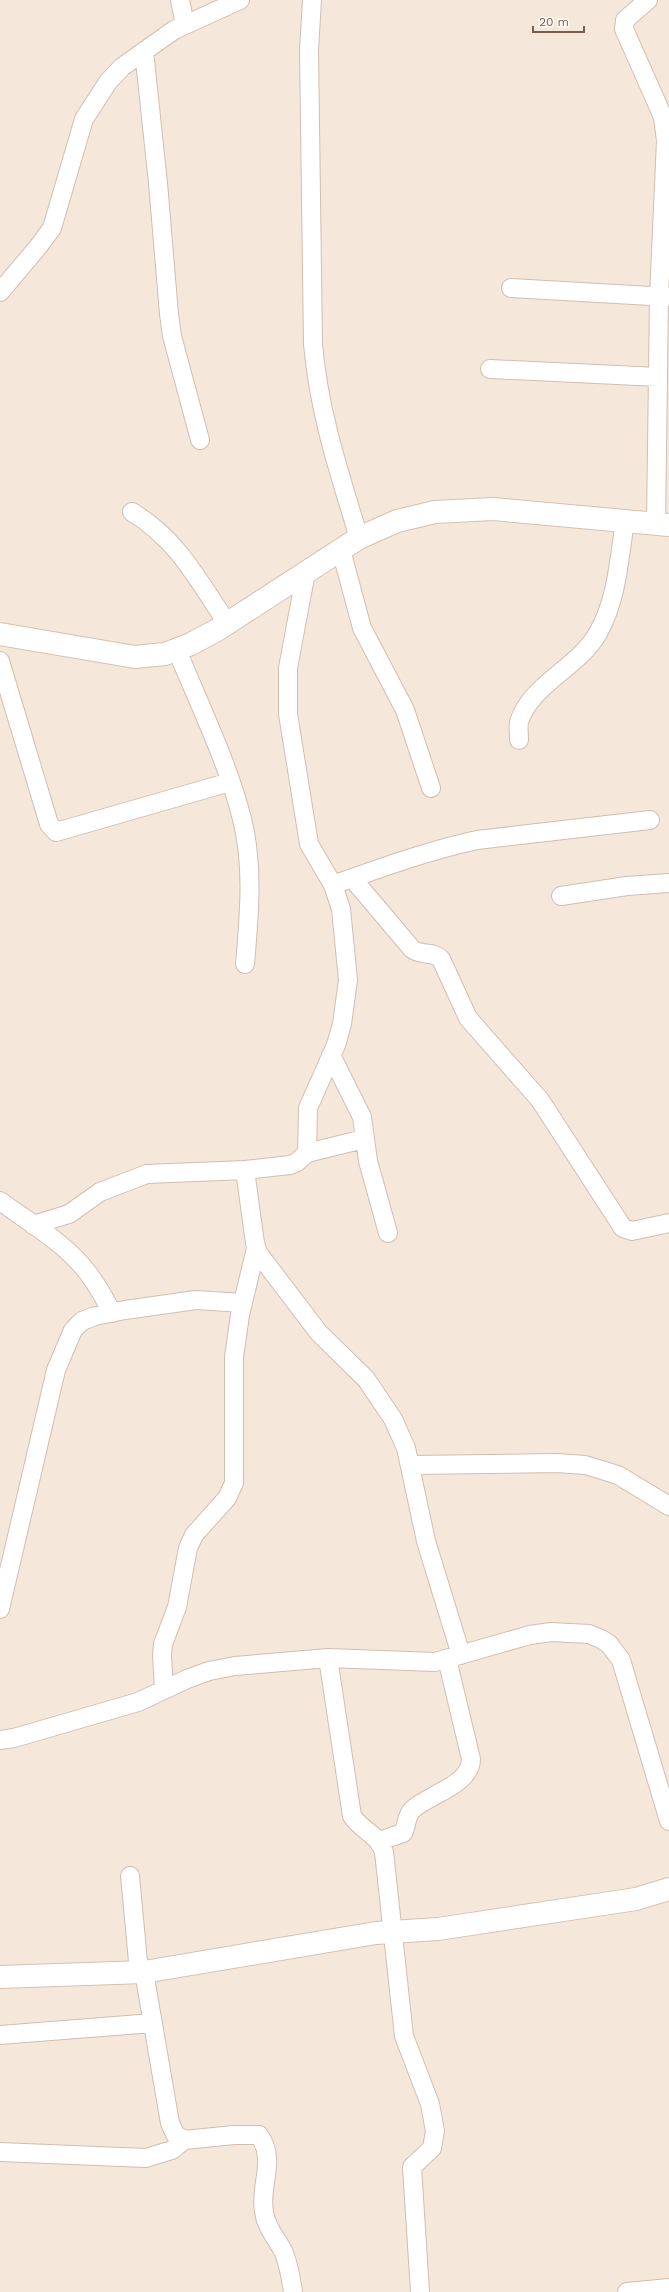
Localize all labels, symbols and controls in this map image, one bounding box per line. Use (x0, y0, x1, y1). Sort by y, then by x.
scale bar (533, 8, 584, 34)
text: 20 m (539, 15, 569, 29)

